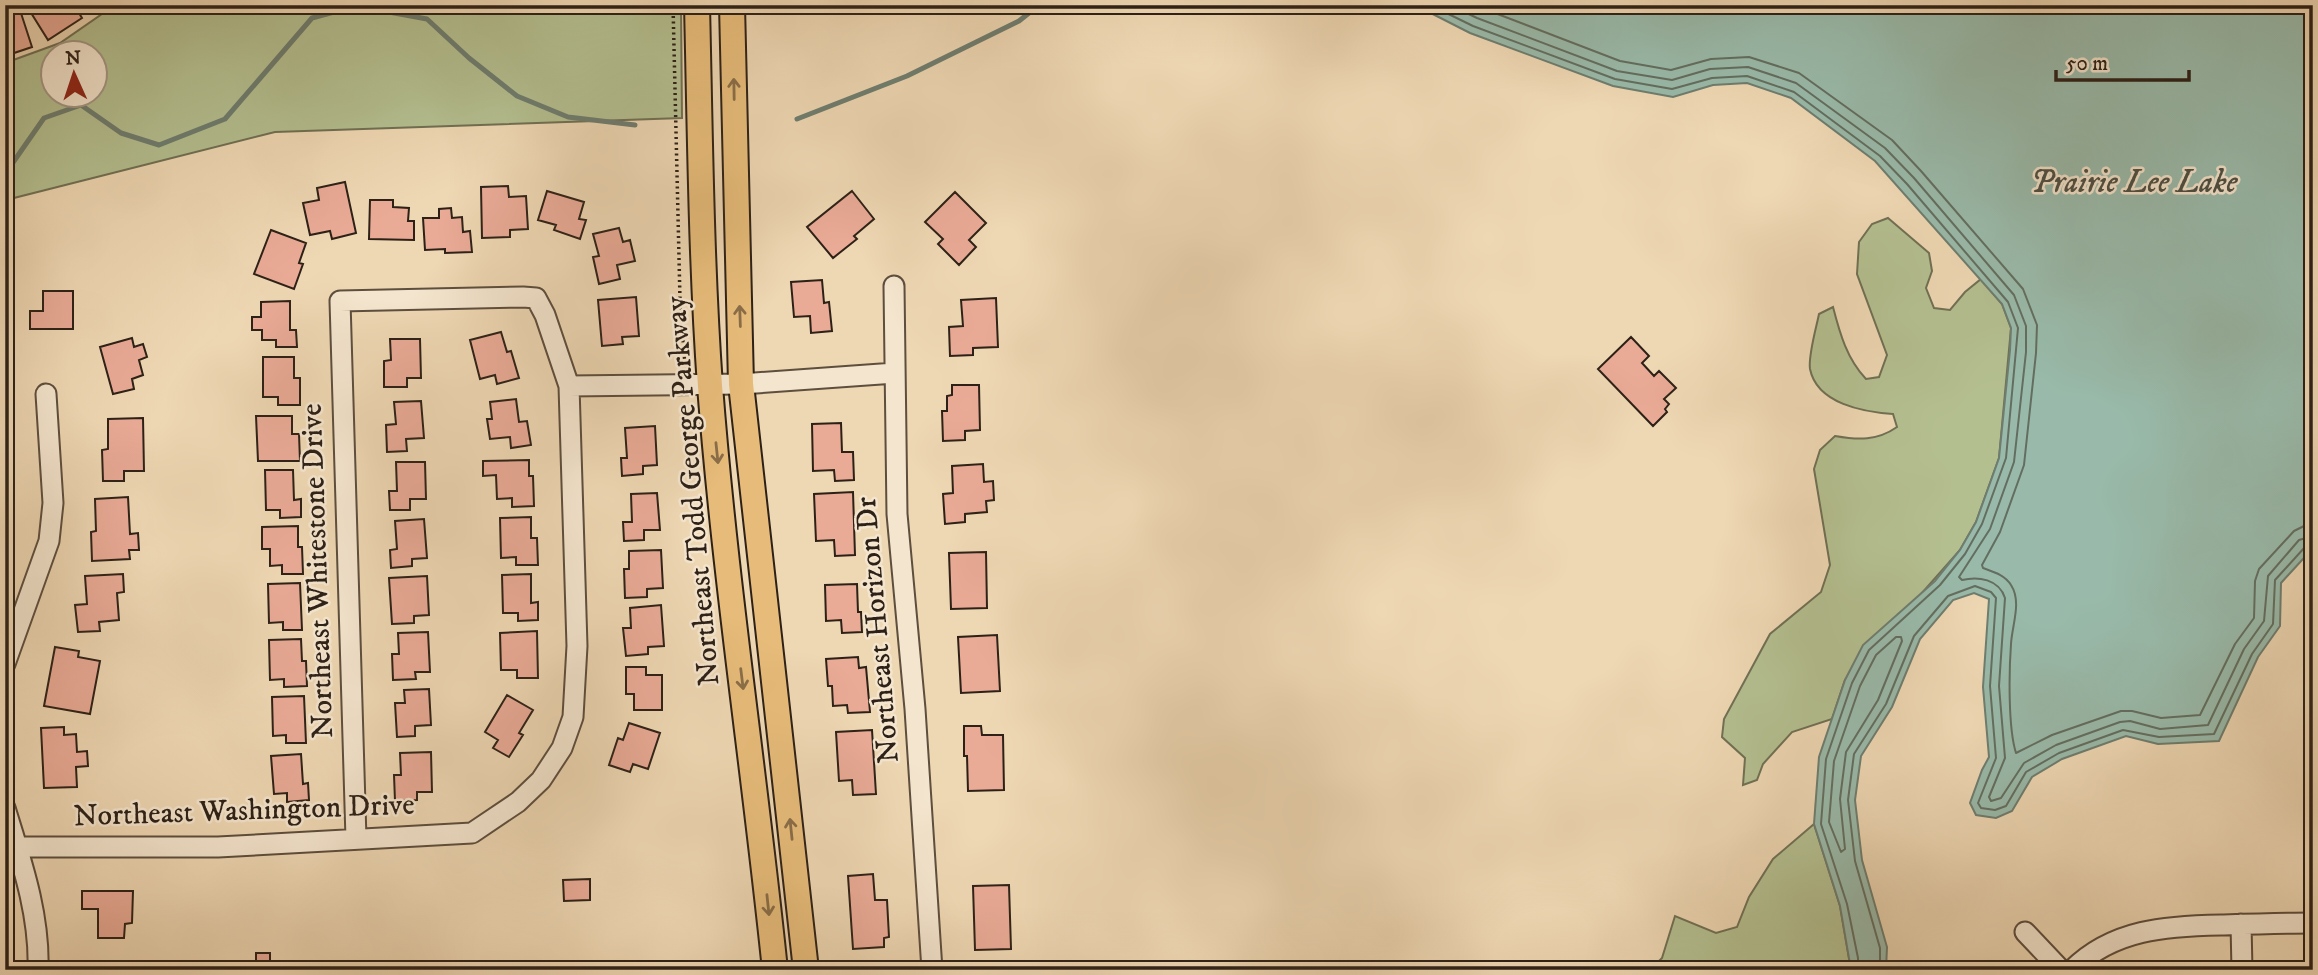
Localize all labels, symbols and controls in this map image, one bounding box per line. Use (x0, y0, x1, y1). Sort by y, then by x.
north arrow (38, 38, 108, 108)
scale bar (2056, 38, 2188, 82)
text: N (65, 47, 82, 70)
text: 50 m (2066, 51, 2108, 77)
one-way arrow (727, 78, 741, 101)
water label: Prairie Lee Lake (2031, 163, 2239, 203)
street label: Northeast Todd George Parkway (657, 294, 728, 687)
one-way arrow (733, 305, 746, 328)
street label: Northeast Whitestone Drive (294, 403, 342, 739)
one-way arrow (711, 441, 724, 464)
street label: Northeast Horizon Dr (848, 495, 908, 765)
one-way arrow (735, 667, 748, 690)
street label: Northeast Washington Drive (73, 787, 415, 835)
one-way arrow (784, 818, 797, 841)
one-way arrow (761, 893, 774, 916)

